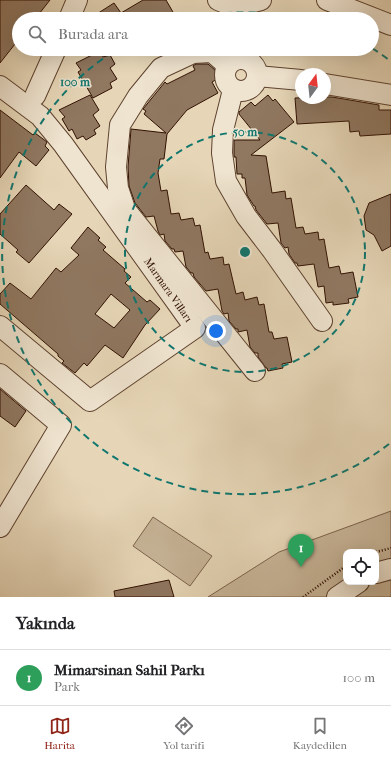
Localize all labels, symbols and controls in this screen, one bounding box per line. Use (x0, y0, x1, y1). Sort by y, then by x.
search box (12, 12, 379, 56)
icon: search (26, 23, 48, 45)
text: Burada ara (58, 25, 128, 43)
north arrow (295, 68, 331, 104)
text: 100 m (60, 75, 91, 89)
text: 50 m (233, 125, 258, 139)
centre of rings (238, 245, 252, 259)
street label: Marmara Vilları (141, 255, 195, 325)
your location (206, 321, 226, 341)
pin: 1 (288, 534, 314, 567)
map controls (343, 549, 379, 585)
button: locate (343, 549, 379, 585)
text: Yakında (16, 613, 75, 633)
text: Mimarsinan Sahil Parkı (54, 661, 205, 679)
text: 1 (27, 670, 31, 685)
text: 100 m (342, 670, 375, 685)
text: Park (54, 679, 80, 694)
tab: Harita (44, 715, 75, 752)
tab: Yol tarifi (163, 715, 204, 752)
tab: Kaydedilen (293, 715, 347, 752)

